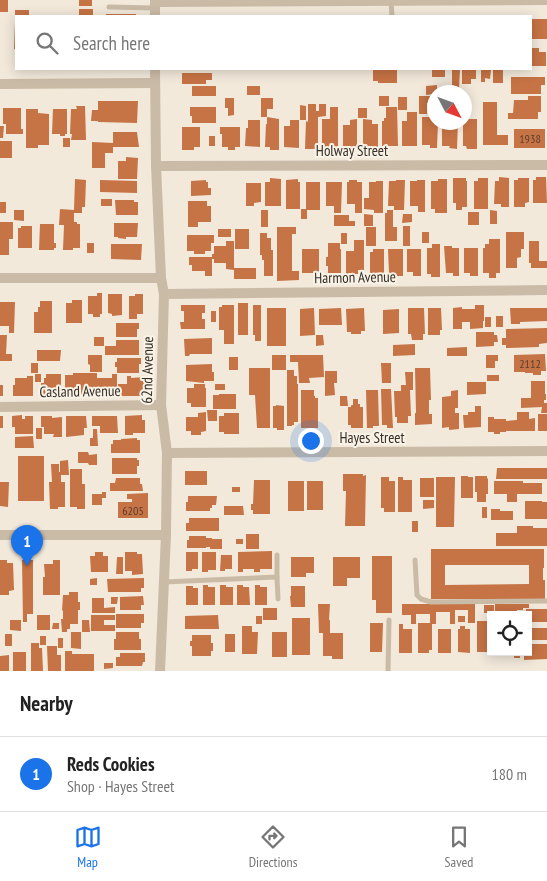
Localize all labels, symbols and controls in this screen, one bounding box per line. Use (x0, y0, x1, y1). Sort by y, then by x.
search box (15, 15, 532, 70)
icon: search (33, 29, 61, 57)
text: Search here (73, 31, 150, 55)
north arrow (427, 85, 472, 130)
house number: 1938 (519, 131, 541, 146)
street label: Holway Street (316, 141, 388, 160)
street label: Harmon Avenue (314, 267, 396, 287)
street label: 62nd Avenue (137, 336, 157, 404)
house number: 2112 (519, 356, 541, 371)
street label: Casland Avenue (39, 381, 121, 401)
your location (298, 428, 324, 454)
street label: Hayes Street (339, 428, 405, 447)
house number: 6205 (122, 503, 144, 518)
pin: 1 (11, 525, 43, 566)
map controls (487, 611, 532, 656)
button: locate (487, 611, 532, 656)
text: Nearby (20, 690, 73, 717)
text: Reds Cookies (67, 752, 155, 776)
text: 1 (32, 764, 40, 784)
text: 180 m (492, 764, 527, 784)
text: Shop · Hayes Street (67, 776, 174, 796)
tab: Map (74, 823, 102, 871)
tab: Directions (249, 823, 297, 871)
tab: Saved (445, 823, 473, 871)

